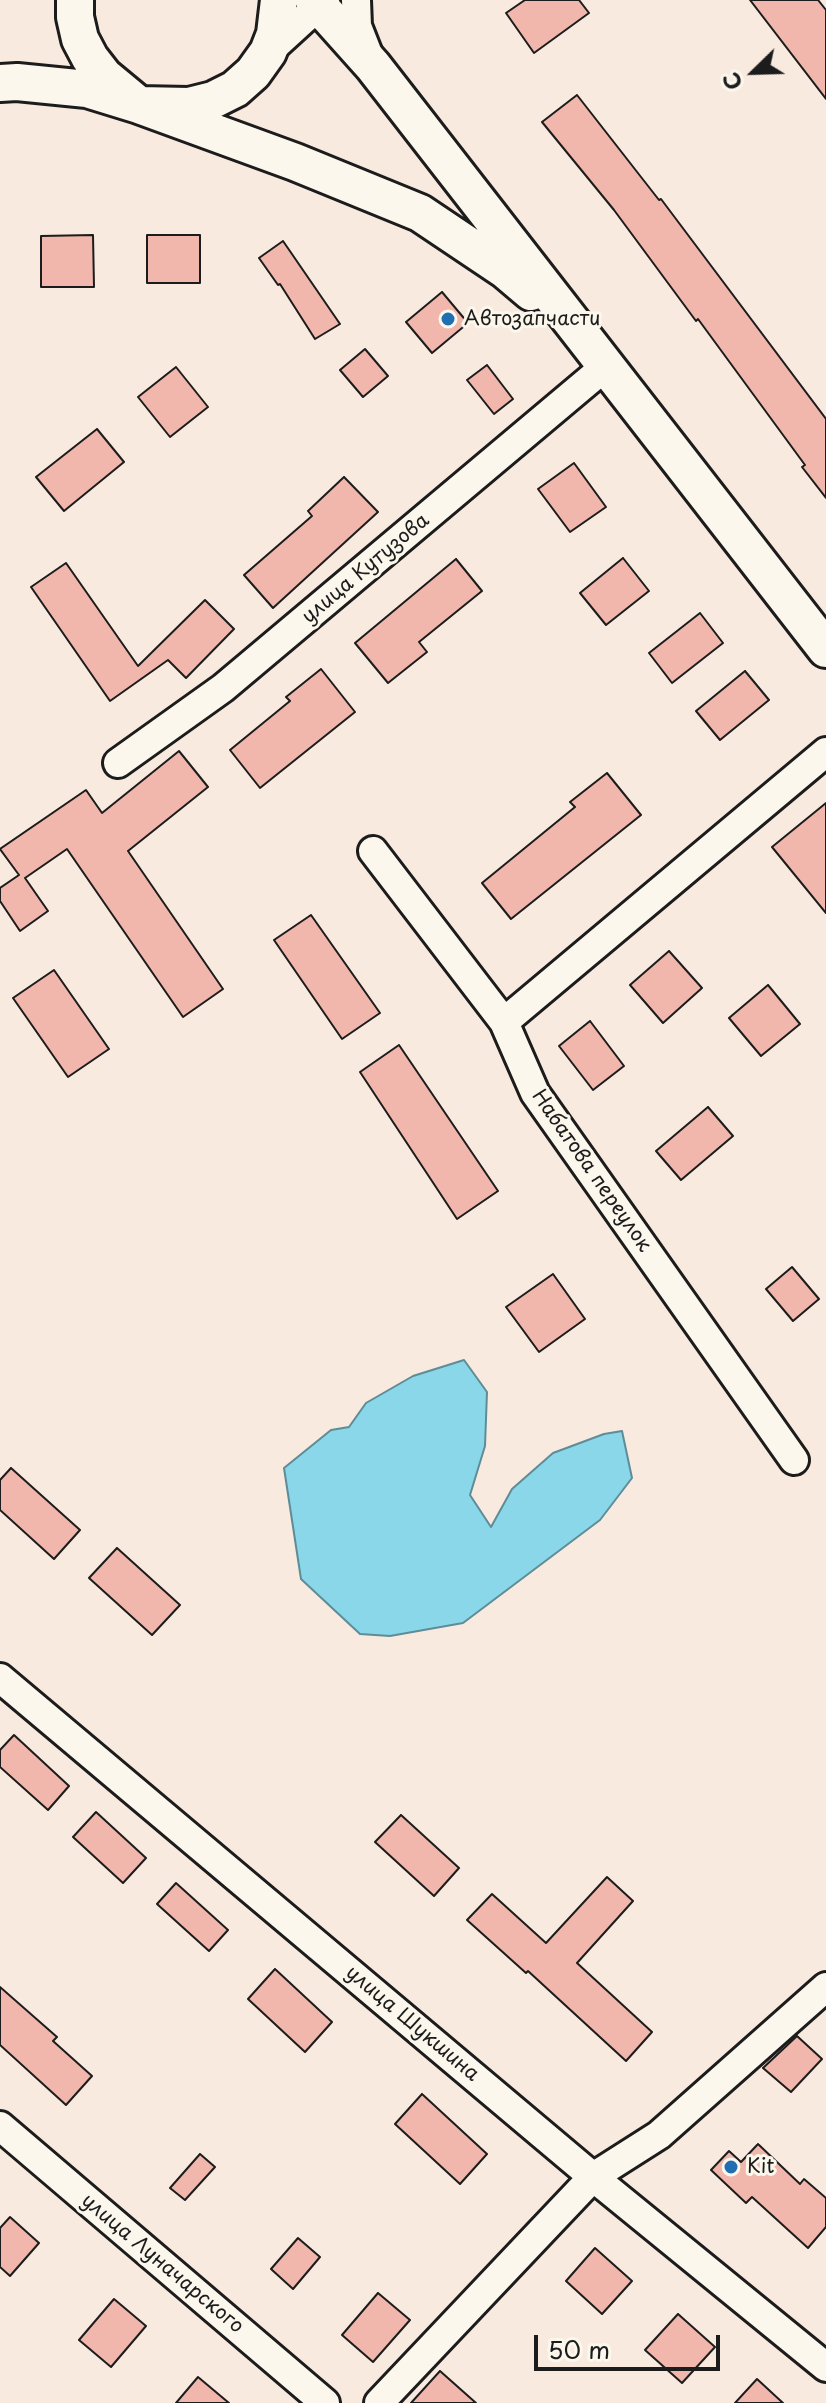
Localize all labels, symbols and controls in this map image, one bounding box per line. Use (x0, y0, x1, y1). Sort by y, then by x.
north arrow (714, 32, 794, 112)
text: С (713, 68, 750, 96)
place label: Автозапчасти (464, 307, 600, 331)
marker: Автозапчасти (439, 310, 457, 328)
street label: улица Кутузова (298, 509, 434, 629)
street label: Набатова переулок (526, 1085, 656, 1257)
street label: улица Шукшина (340, 1961, 484, 2087)
place label: Kit (747, 2155, 774, 2179)
marker: Kit (722, 2158, 740, 2176)
street label: улица Луначарского (76, 2189, 248, 2339)
scale bar (538, 2319, 724, 2369)
text: 50 m (548, 2331, 610, 2367)

